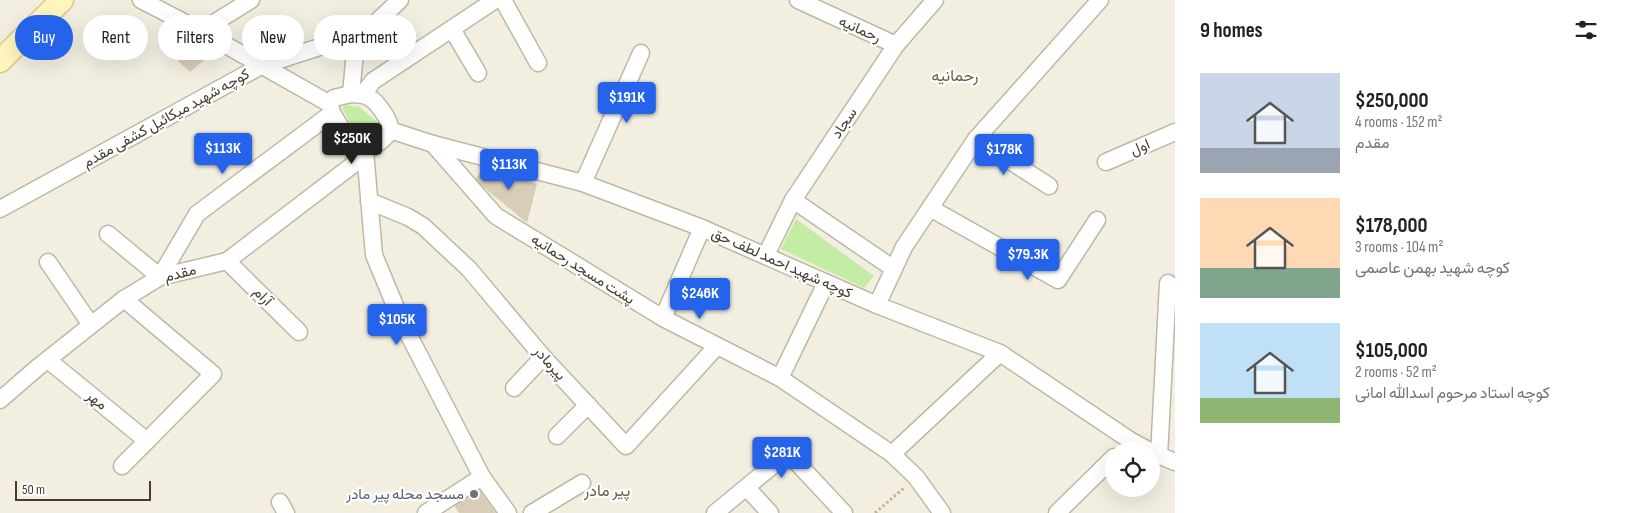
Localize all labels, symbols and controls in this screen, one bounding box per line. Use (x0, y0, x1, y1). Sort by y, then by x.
street label: رحمانیه (836, 12, 884, 47)
chip: Buy (15, 15, 73, 60)
chip: Rent (83, 15, 148, 60)
chip: Filters (158, 15, 232, 60)
chip: New (242, 15, 304, 60)
chip: Apartment (314, 15, 416, 60)
icon: filters (1572, 16, 1600, 44)
text: 9 homes (1200, 18, 1263, 43)
street label: کوچه شهید میکائیل کشفی مقدم (79, 64, 253, 172)
district label: رحمانیه (932, 67, 978, 86)
pin: $191K (592, 82, 662, 124)
text: $191K (609, 88, 645, 107)
text: $250,000 (1355, 88, 1428, 113)
icon: home (1240, 93, 1300, 153)
street label: سجاد (827, 104, 862, 142)
text: 4 rooms · 152 m² (1355, 113, 1443, 132)
pin: $250K (317, 122, 387, 165)
text: $250K (333, 129, 371, 148)
pin: $113K (188, 132, 258, 175)
pin: $178K (969, 134, 1039, 176)
text: مقدم (1355, 134, 1390, 153)
street label: اول (1127, 135, 1153, 160)
text: $113K (205, 139, 241, 158)
text: $178K (986, 140, 1022, 159)
pin: $113K (474, 148, 544, 191)
text: $113K (491, 155, 527, 174)
text: $178,000 (1355, 213, 1427, 238)
icon: home (1240, 218, 1300, 278)
street label: کوچه شهید احمد لطف حق (708, 224, 856, 303)
street label: پشت مسجد رحمانیه (527, 230, 638, 309)
pin: $79.3K (987, 238, 1069, 281)
text: 3 rooms · 104 m² (1355, 238, 1443, 257)
text: $79.3K (1007, 245, 1049, 264)
text: کوچه شهید بهمن عاصمی (1355, 259, 1510, 278)
street label: مقدم (162, 260, 198, 287)
pin: $246K (665, 278, 735, 320)
street label: آرام (249, 283, 278, 311)
text: $246K (681, 284, 719, 303)
pin: $105K (362, 304, 432, 346)
text: $105K (379, 310, 416, 329)
text: $105,000 (1355, 338, 1428, 363)
street label: پیرمادر (529, 341, 570, 385)
icon: home (1240, 343, 1300, 403)
text: 2 rooms · 52 m² (1355, 363, 1437, 382)
text: کوچه استاد مرحوم اسدالله امانی (1355, 384, 1550, 403)
street label: مهر (82, 386, 111, 414)
pin: $281K (747, 436, 817, 479)
map controls (1105, 442, 1160, 497)
button: locate (1105, 442, 1160, 497)
text: $281K (763, 443, 801, 462)
scale bar (15, 478, 151, 501)
text: 50 m (22, 481, 45, 498)
district label: پیر مادر (583, 482, 630, 502)
place label: مسجد محله پیر مادر (345, 485, 464, 504)
marker: مسجد محله پیر مادر (468, 488, 480, 500)

